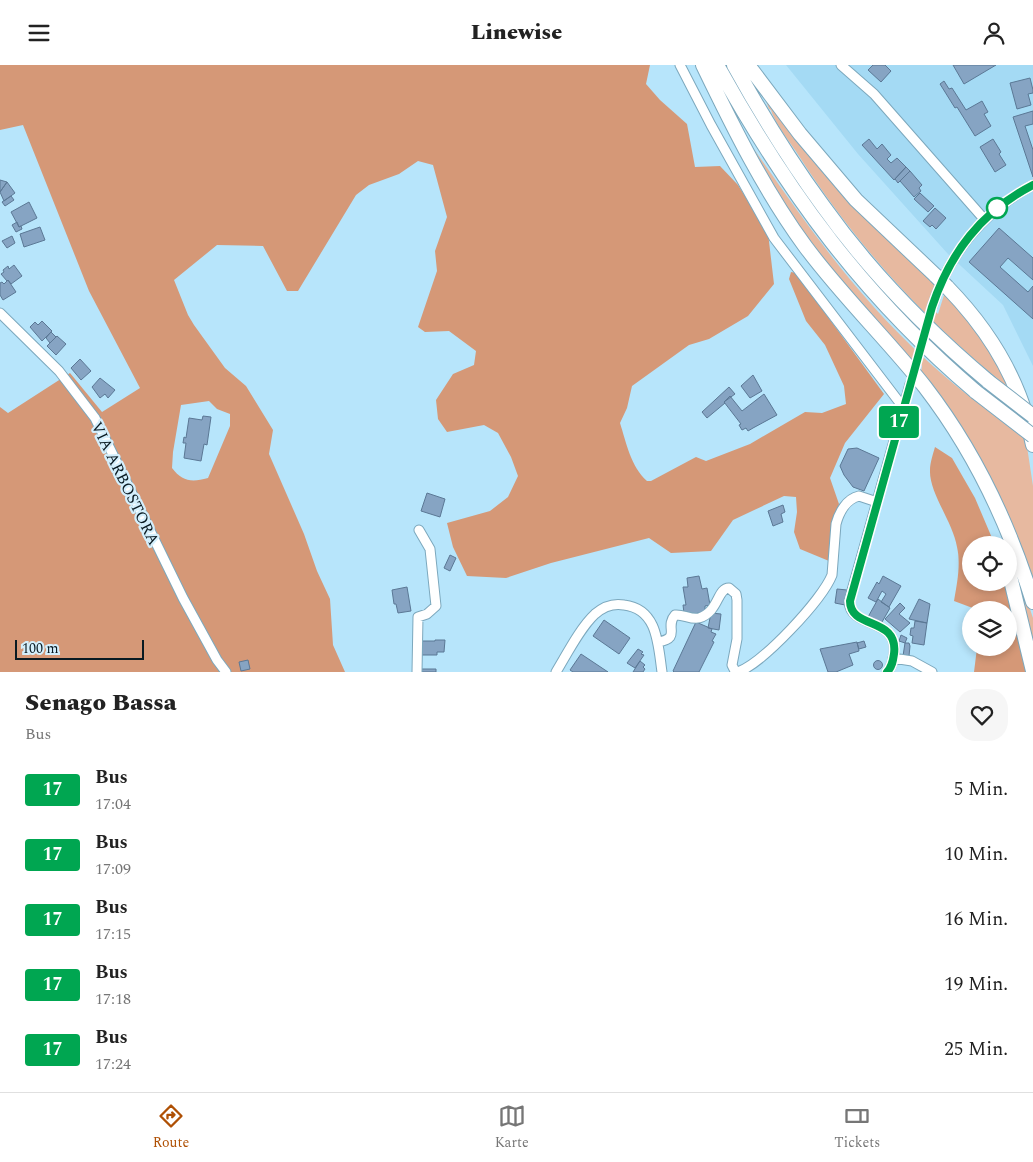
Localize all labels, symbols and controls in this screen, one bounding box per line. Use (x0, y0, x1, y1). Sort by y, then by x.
text: Linewise (471, 16, 562, 49)
icon: menu (25, 19, 53, 47)
icon: person (980, 19, 1008, 47)
unlabelled marker (986, 197, 1008, 219)
line badge: 17 (876, 406, 922, 438)
text: 17 (889, 408, 909, 435)
street label: VIA ARBOSTORA (85, 418, 165, 549)
map controls (962, 536, 1017, 656)
button: locate (962, 536, 1017, 591)
button: layers (962, 601, 1017, 656)
scale bar (15, 637, 144, 660)
text: 100 m (22, 638, 59, 659)
text: Senago Bassa (25, 685, 177, 721)
button: heart (956, 689, 1008, 741)
text: Bus (25, 722, 51, 746)
text: Bus (95, 763, 128, 792)
text: 5 Min. (954, 775, 1008, 804)
text: 17 (42, 776, 63, 803)
text: 17:04 (95, 792, 131, 816)
text: Bus (95, 828, 128, 857)
text: 10 Min. (944, 840, 1008, 869)
text: 17 (42, 841, 63, 868)
text: 17:09 (95, 857, 131, 881)
text: Bus (95, 893, 128, 922)
text: 16 Min. (944, 905, 1008, 934)
text: 17 (42, 906, 63, 933)
text: 17:15 (95, 922, 131, 946)
text: Bus (95, 958, 128, 987)
text: 19 Min. (944, 970, 1008, 999)
text: 17 (42, 971, 63, 998)
text: 17:18 (95, 987, 131, 1011)
text: Bus (95, 1023, 128, 1052)
text: 25 Min. (944, 1035, 1008, 1064)
text: 17 (42, 1036, 63, 1063)
text: 17:24 (95, 1052, 131, 1076)
tab: Route (153, 1102, 189, 1153)
tab: Karte (495, 1102, 529, 1153)
tab: Tickets (834, 1102, 880, 1153)

